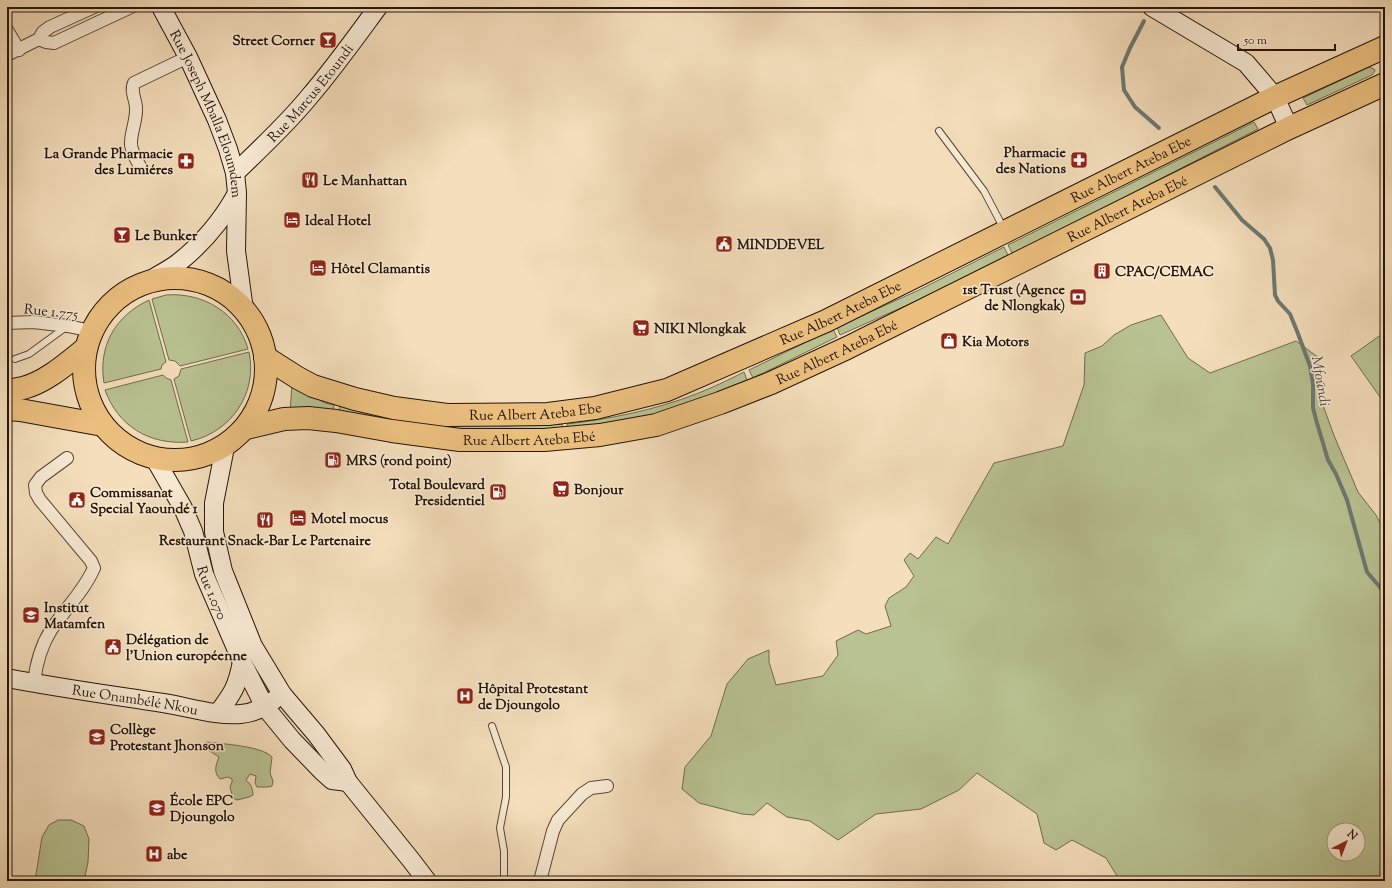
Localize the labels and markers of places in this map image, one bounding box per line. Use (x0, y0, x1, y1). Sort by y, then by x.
bar icon: Street Corner (318, 30, 338, 50)
place label: Street Corner (232, 32, 316, 52)
place label: Pharmacie des Nations (996, 144, 1066, 180)
place label: La Grande Pharmacie des Lumiéres (44, 145, 173, 181)
pharmacy icon: Pharmacie des Nations (1069, 150, 1089, 170)
pharmacy icon: La Grande Pharmacie des Lumiéres (176, 151, 196, 171)
restaurant icon: Le Manhattan (300, 170, 320, 190)
place label: Le Manhattan (323, 172, 408, 192)
hotel icon: Ideal Hotel (282, 210, 302, 230)
place label: Ideal Hotel (305, 212, 371, 232)
bar icon: Le Bunker (112, 225, 132, 245)
place label: Le Bunker (135, 227, 198, 247)
public building icon: MINDDEVEL (714, 234, 734, 254)
place label: MINDDEVEL (737, 236, 825, 256)
hotel icon: Hôtel Clamantis (308, 258, 328, 278)
place label: Hôtel Clamantis (331, 260, 430, 280)
building icon: CPAC/CEMAC (1092, 261, 1112, 281)
place label: CPAC/CEMAC (1115, 263, 1214, 283)
place label: 1st Trust (Agence de Nlongkak) (963, 281, 1065, 317)
bank icon: 1st Trust (Agence de Nlongkak) (1068, 287, 1088, 307)
supermarket icon: NIKI Nlongkak (631, 318, 651, 338)
place label: NIKI Nlongkak (654, 320, 747, 340)
shop icon: Kia Motors (939, 331, 959, 351)
place label: Kia Motors (962, 333, 1029, 353)
fuel station icon: MRS (rond point) (323, 450, 343, 470)
place label: MRS (rond point) (346, 452, 452, 472)
place label: Total Boulevard Presidentiel (389, 476, 485, 512)
supermarket icon: Bonjour (551, 479, 571, 499)
place label: Bonjour (574, 481, 624, 501)
fuel station icon: Total Boulevard Presidentiel (488, 482, 508, 502)
place label: Commissanat Special Yaoundé 1 (90, 484, 198, 520)
public building icon: Commissanat Special Yaoundé 1 (67, 490, 87, 510)
hotel icon: Motel mocus (288, 508, 308, 528)
restaurant icon: Restaurant Snack-Bar Le Partenaire (255, 510, 275, 530)
place label: Motel mocus (311, 510, 389, 530)
place label: Restaurant Snack-Bar Le Partenaire (159, 532, 371, 552)
place label: Institut Matamfen (44, 599, 106, 635)
school or university icon: Institut Matamfen (21, 605, 41, 625)
place label: Délégation de l'Union européenne (126, 631, 248, 667)
public building icon: Délégation de l'Union européenne (103, 637, 123, 657)
place label: Hôpital Protestant de Djoungolo (478, 680, 588, 716)
hospital icon: Hôpital Protestant de Djoungolo (455, 686, 475, 706)
place label: Collège Protestant Jhonson (110, 721, 225, 757)
school or university icon: Collège Protestant Jhonson (87, 727, 107, 747)
place label: École EPC Djoungolo (170, 791, 235, 828)
school or university icon: École EPC Djoungolo (147, 798, 167, 818)
hospital icon: abe (144, 844, 164, 864)
place label: abe (167, 846, 188, 866)

